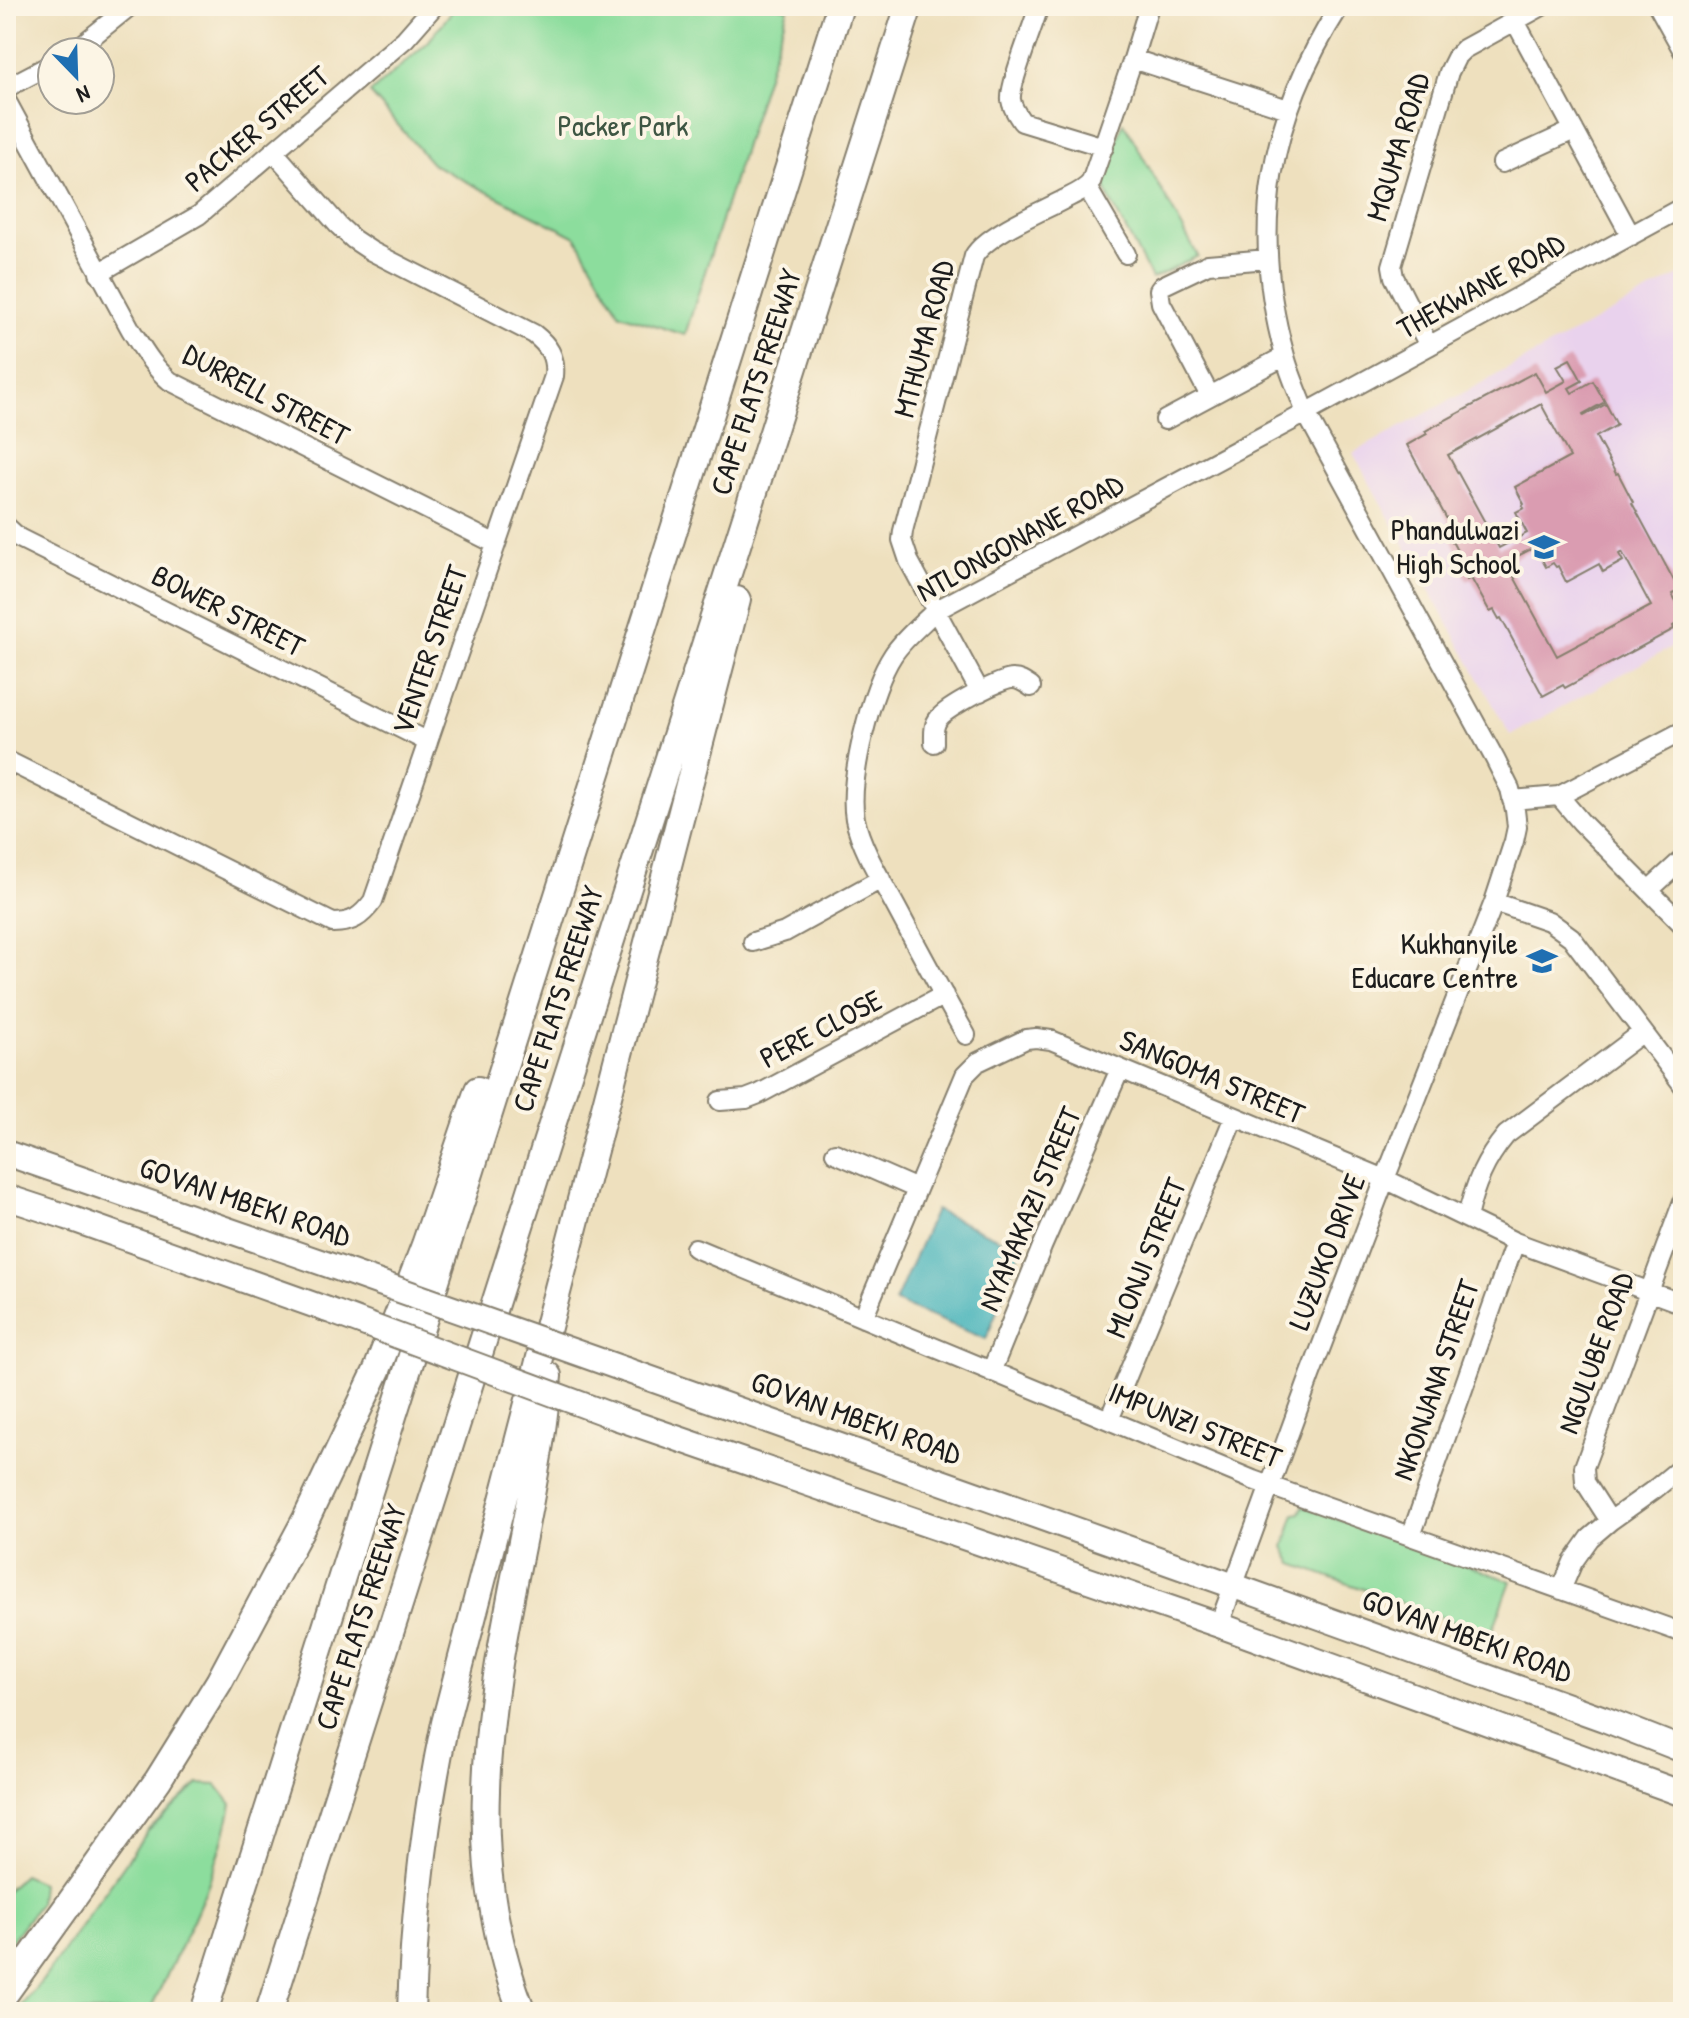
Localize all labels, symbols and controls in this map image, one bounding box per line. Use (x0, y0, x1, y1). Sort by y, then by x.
north arrow (36, 36, 116, 116)
street label: PACKER STREET (176, 55, 338, 200)
street label: MQUMA ROAD (1356, 67, 1439, 226)
text: N (72, 78, 95, 111)
park label: Packer Park (558, 105, 688, 145)
street label: THEKWANE ROAD (1390, 222, 1572, 348)
street label: MTHUMA ROAD (883, 255, 963, 422)
street label: CAPE FLATS FREEWAY (700, 264, 810, 500)
street label: DURRELL STREET (177, 334, 357, 455)
street label: NTLONGONANE ROAD (909, 463, 1131, 611)
place label: Phandulwazi High School (1391, 509, 1520, 583)
school or university icon: Phandulwazi High School (1527, 530, 1561, 564)
street label: BOWER STREET (145, 555, 312, 666)
street label: VENTER STREET (382, 559, 477, 739)
street label: CAPE FLATS FREEWAY (502, 881, 612, 1117)
place label: Kukhanyile Educare Centre (1352, 923, 1518, 997)
school or university icon: Kukhanyile Educare Centre (1525, 944, 1559, 978)
street label: PERE CLOSE (753, 979, 889, 1077)
street label: SANGOMA STREET (1114, 1019, 1312, 1133)
street label: NYAMAKAZI STREET (968, 1100, 1090, 1317)
street label: GOVAN MBEKI ROAD (135, 1146, 357, 1256)
street label: LUZUKO DRIVE (1278, 1168, 1374, 1335)
street label: MLONJI STREET (1095, 1171, 1196, 1343)
street label: NGULUBE ROAD (1547, 1266, 1643, 1439)
street label: NKONJANA STREET (1382, 1273, 1488, 1485)
street label: GOVAN MBEKI ROAD (746, 1361, 968, 1474)
street label: IMPUNZI STREET (1103, 1371, 1289, 1477)
street label: CAPE FLATS FREEWAY (305, 1499, 415, 1735)
street label: GOVAN MBEKI ROAD (1357, 1579, 1579, 1692)

